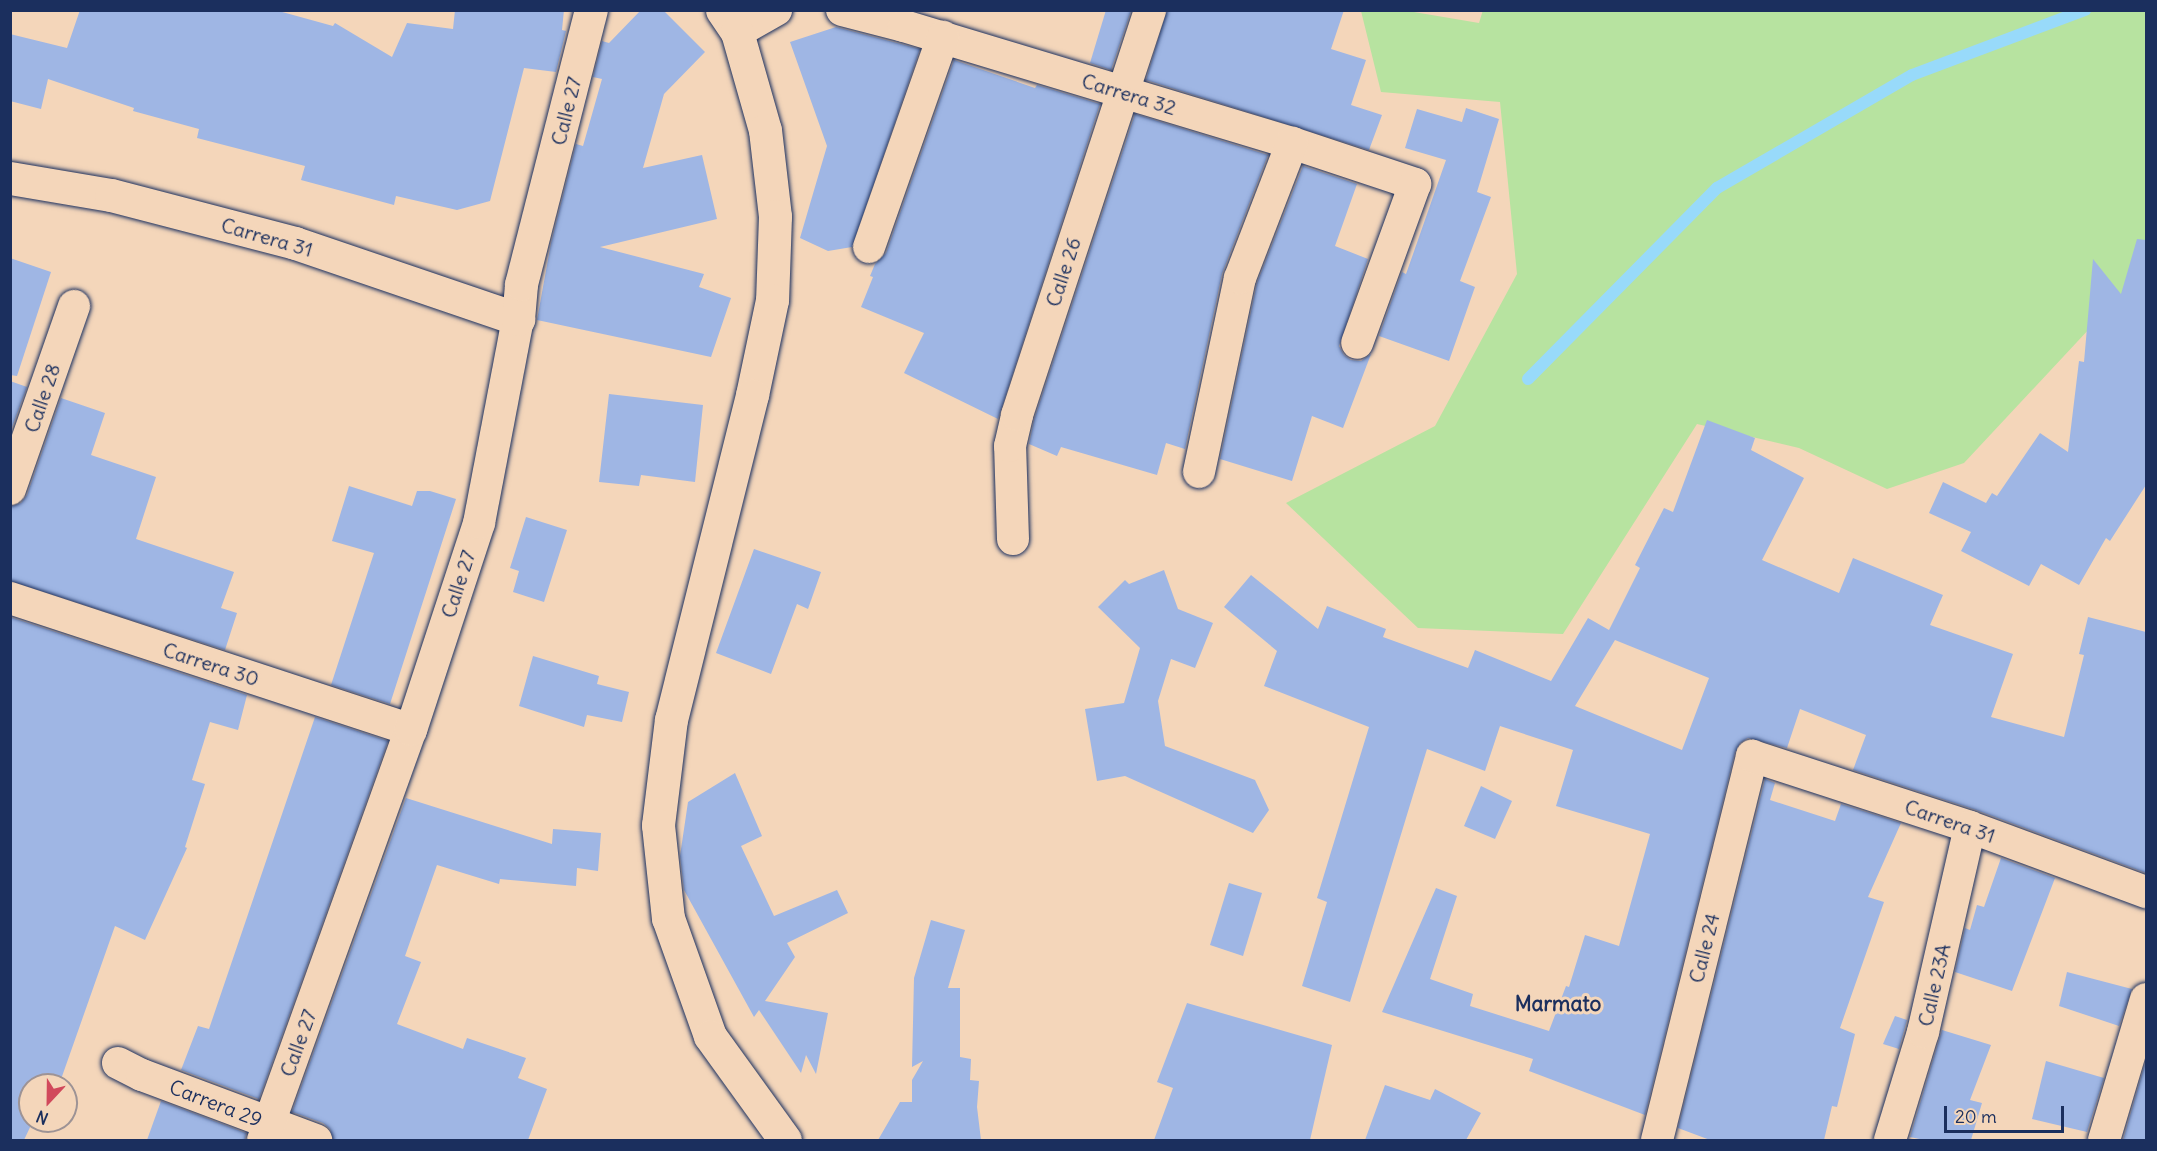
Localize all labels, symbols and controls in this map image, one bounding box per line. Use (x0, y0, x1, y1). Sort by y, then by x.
street label: Carrera 32 (1079, 68, 1179, 120)
street label: Calle 27 (546, 74, 586, 148)
street label: Carrera 31 (218, 212, 316, 262)
street label: Calle 26 (1041, 234, 1085, 310)
street label: Calle 28 (19, 360, 65, 436)
street label: Calle 27 (436, 547, 480, 621)
street label: Carrera 30 (160, 637, 262, 691)
street label: Carrera 31 (1902, 794, 1998, 848)
street label: Calle 24 (1684, 911, 1724, 985)
street label: Calle 23A (1913, 941, 1955, 1029)
district label: Marmato (1515, 991, 1601, 1017)
street label: Calle 27 (275, 1006, 321, 1080)
north arrow (18, 1073, 78, 1133)
street label: Carrera 29 (166, 1074, 266, 1132)
scale bar (1947, 1094, 2067, 1132)
text: 20 m (1955, 1105, 1997, 1128)
text: N (33, 1106, 51, 1129)

